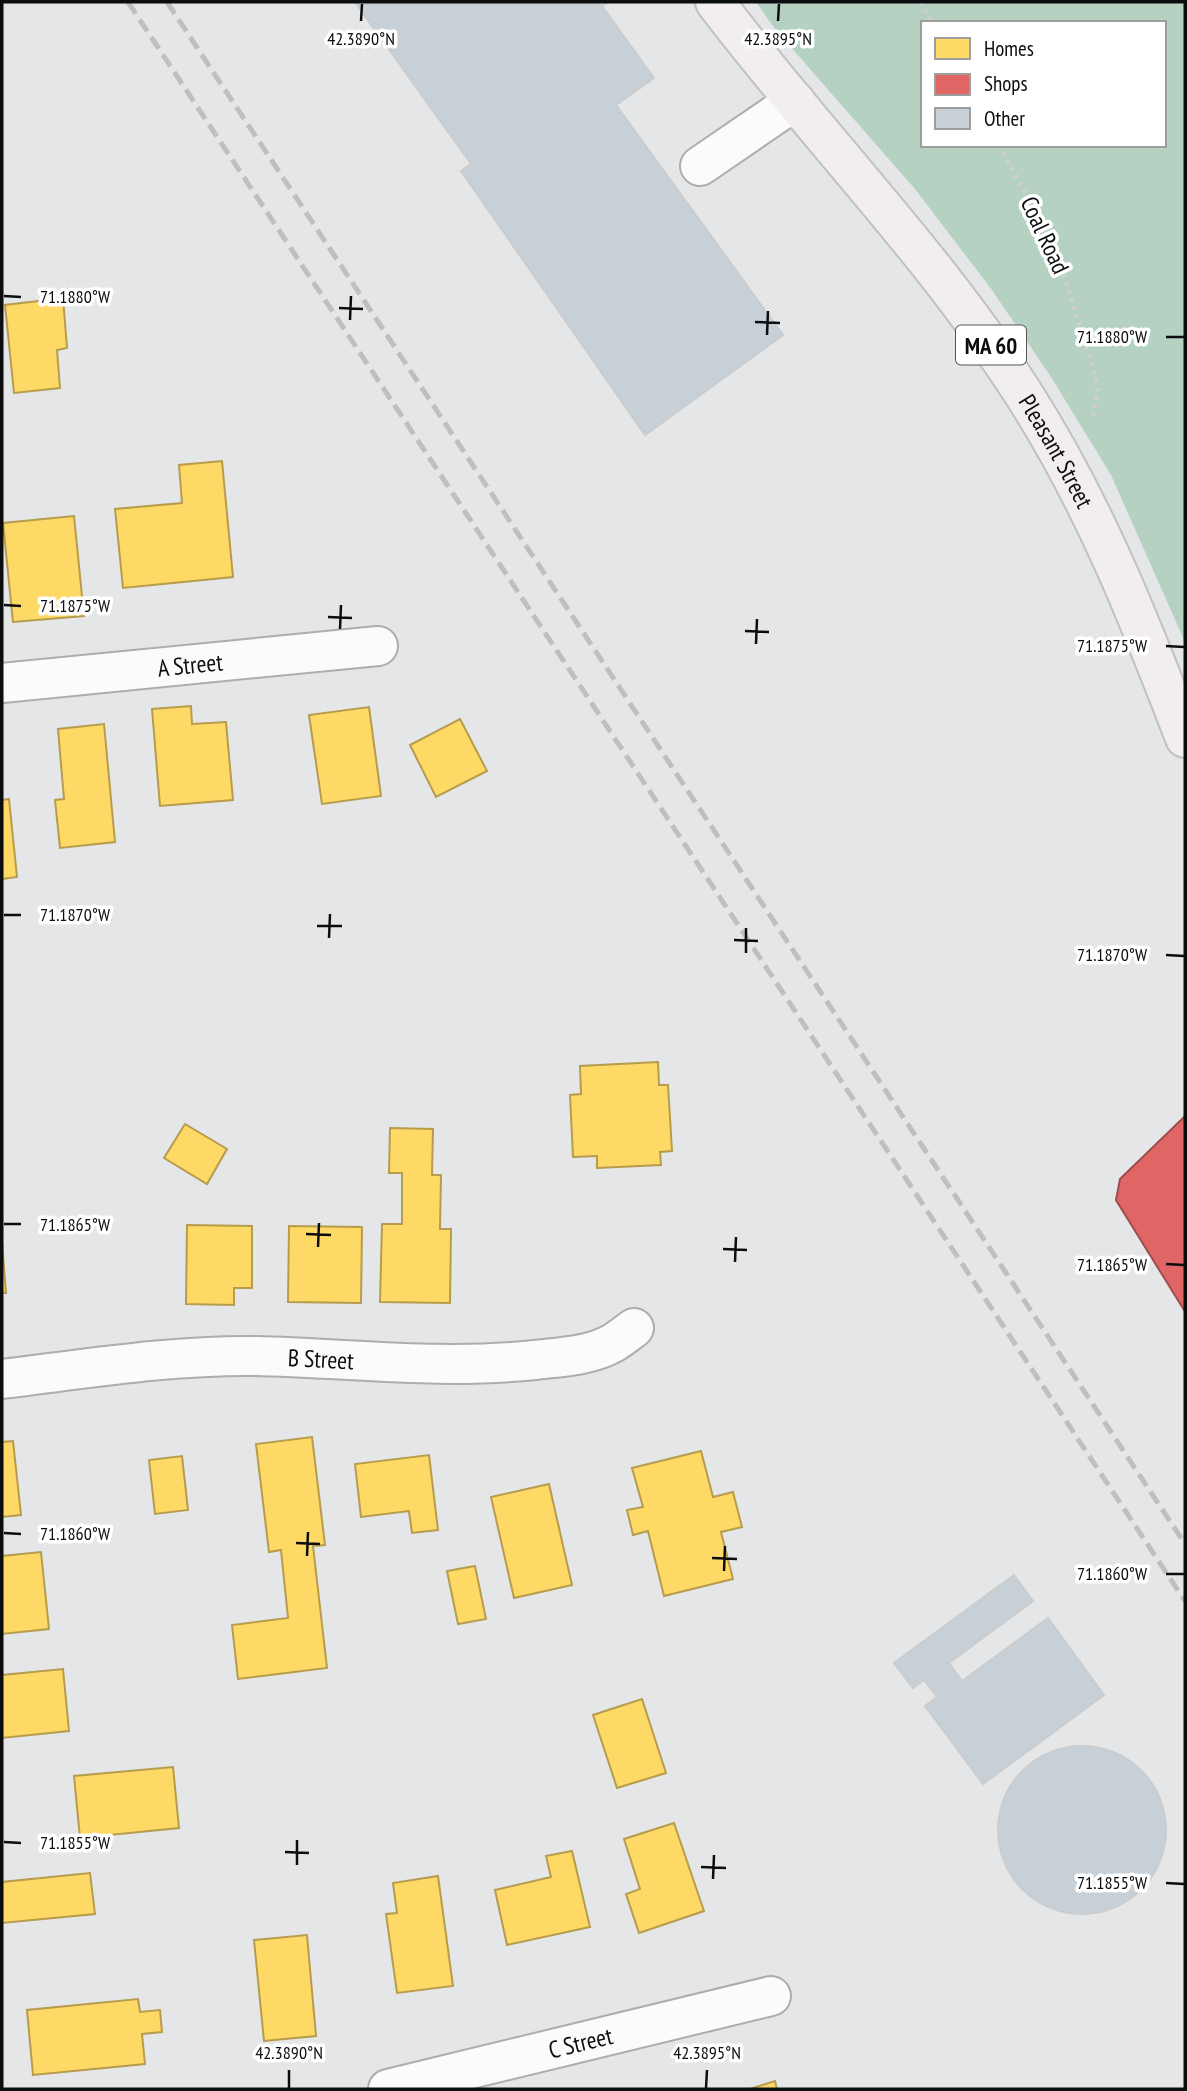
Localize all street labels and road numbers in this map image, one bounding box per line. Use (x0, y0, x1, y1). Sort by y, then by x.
street label: Coal Road (1014, 191, 1076, 279)
road number: MA 60 (956, 326, 1026, 364)
street label: Pleasant Street (1012, 388, 1101, 513)
street label: A Street (156, 646, 225, 683)
street label: B Street (287, 1342, 355, 1376)
street label: C Street (545, 2019, 616, 2065)

